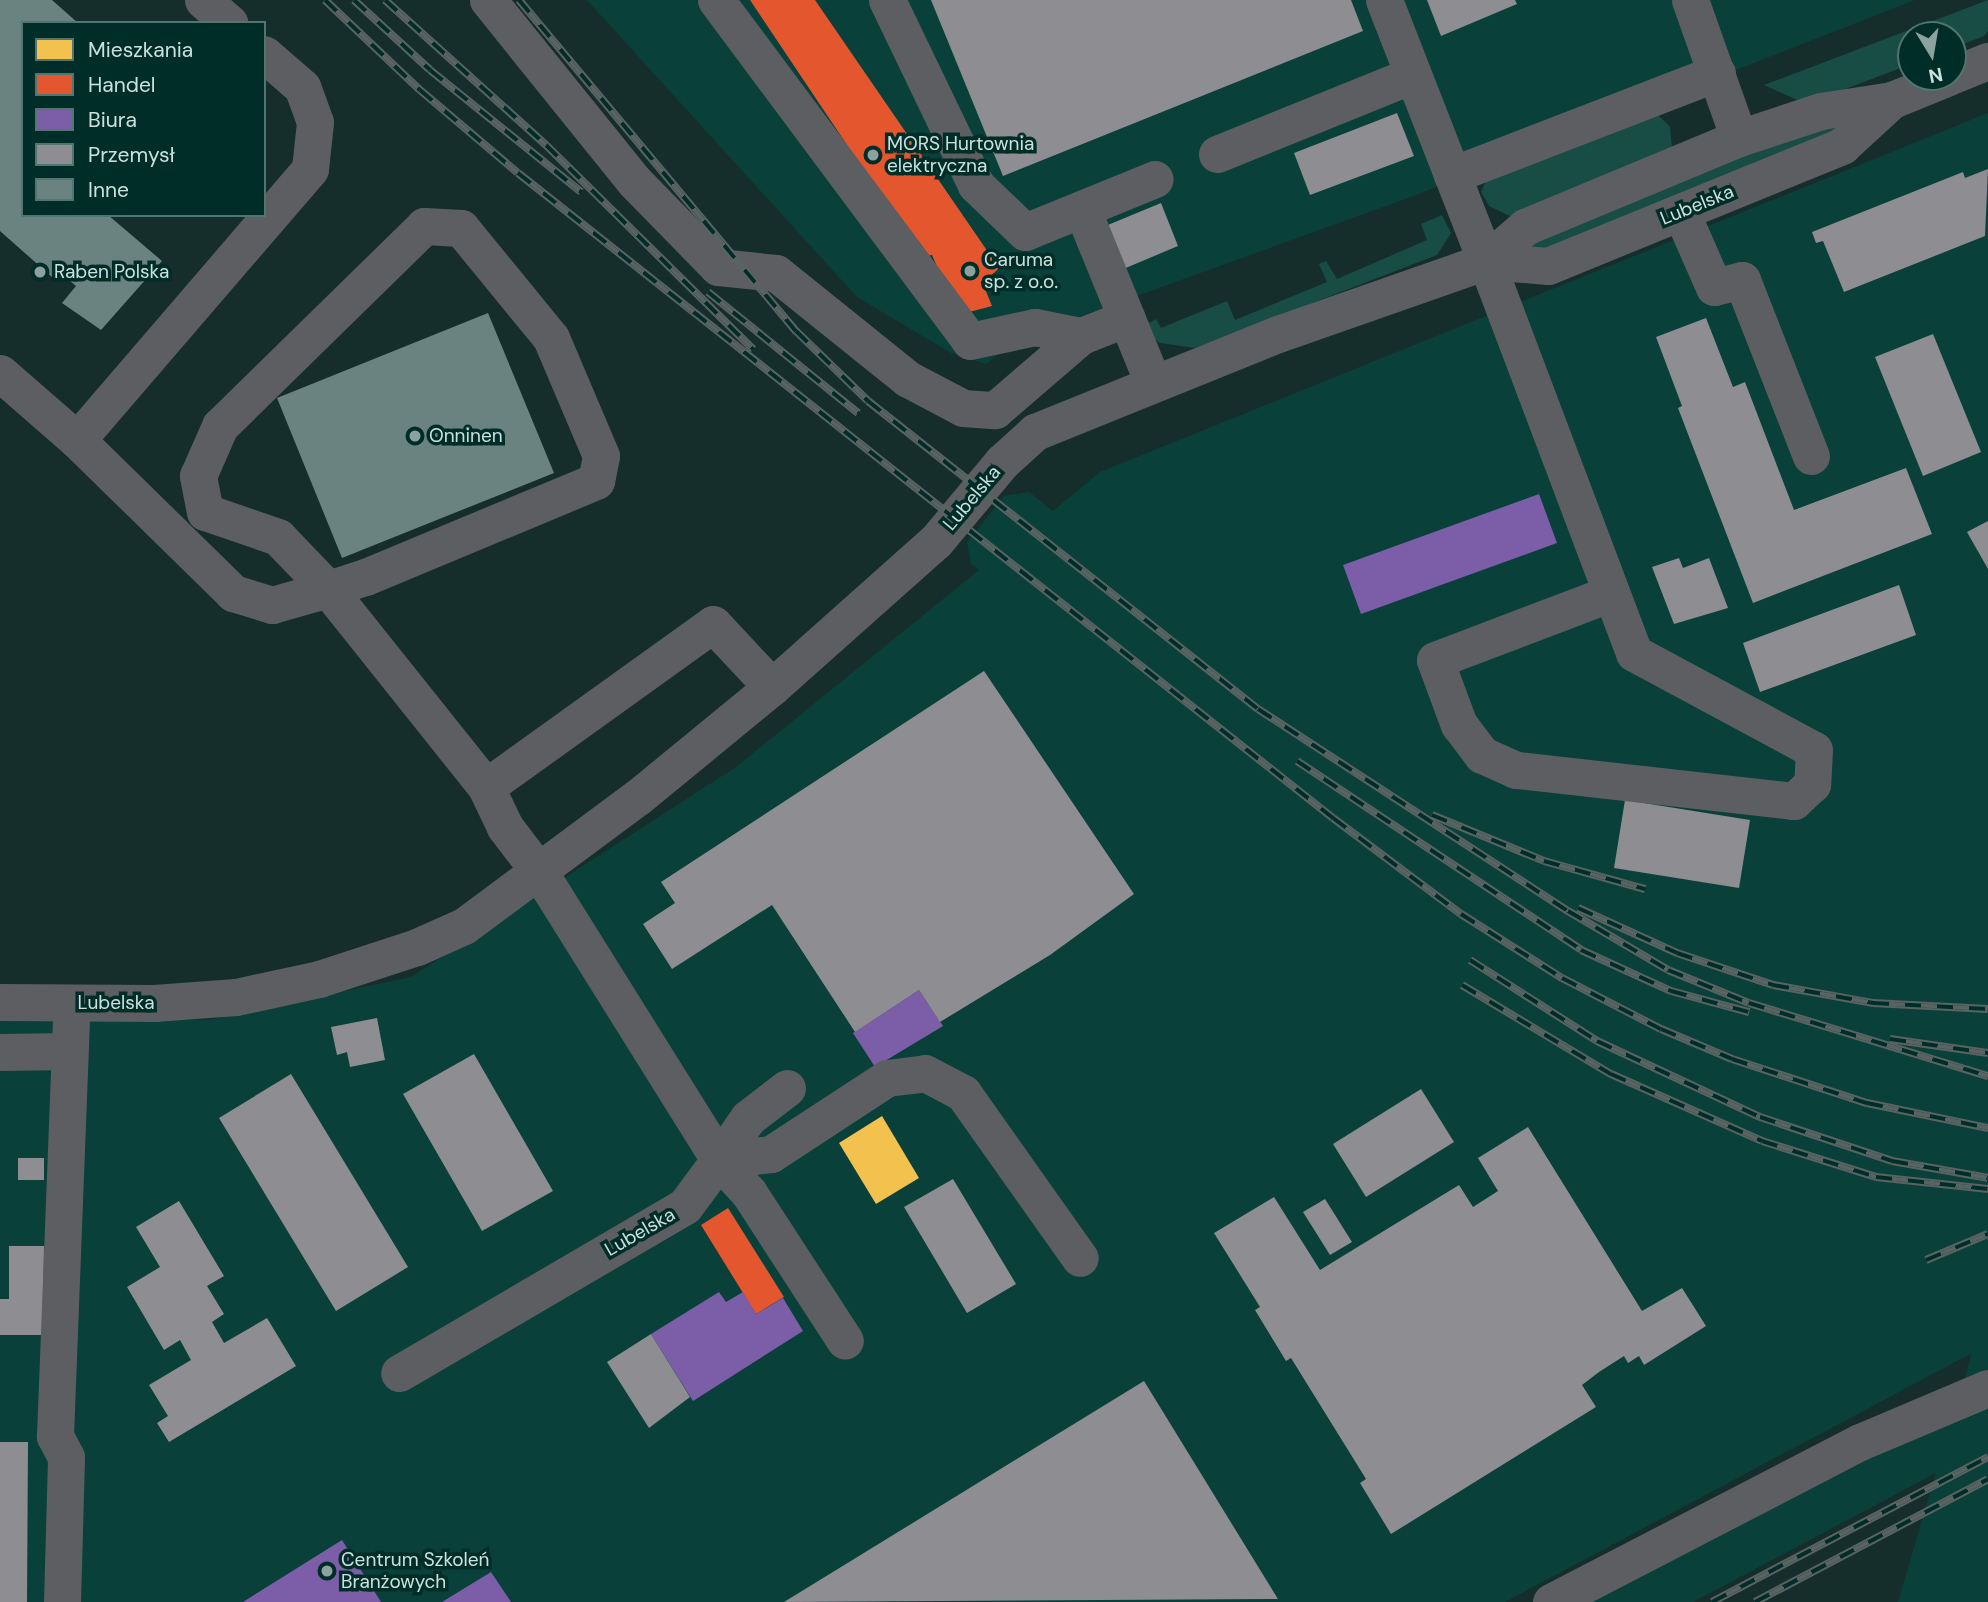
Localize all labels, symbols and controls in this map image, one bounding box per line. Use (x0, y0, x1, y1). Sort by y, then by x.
legend (21, 21, 266, 217)
north arrow (1897, 21, 1967, 91)
text: Mieszkania (88, 36, 193, 64)
text: N (1927, 62, 1945, 89)
text: Handel (88, 71, 156, 99)
text: Biura (88, 106, 137, 134)
place label: MORS Hurtownia elektryczna (887, 133, 1034, 177)
text: Przemysł (88, 141, 175, 169)
marker: MORS Hurtownia elektryczna (865, 147, 881, 163)
text: Inne (88, 176, 129, 204)
street label: Lubelska (1657, 180, 1737, 230)
place label: Caruma sp. z o.o. (984, 249, 1058, 293)
place label: Raben Polska (54, 261, 169, 283)
marker: Caruma sp. z o.o. (962, 263, 978, 279)
marker: Raben Polska (32, 264, 48, 280)
place label: Onninen (429, 425, 503, 447)
marker: Onninen (407, 428, 423, 444)
street label: Lubelska (938, 461, 1006, 535)
street label: Lubelska (77, 992, 155, 1014)
street label: Lubelska (601, 1203, 679, 1261)
place label: Centrum Szkoleń Branżowych (341, 1549, 489, 1593)
marker: Centrum Szkoleń Branżowych (319, 1563, 335, 1579)

